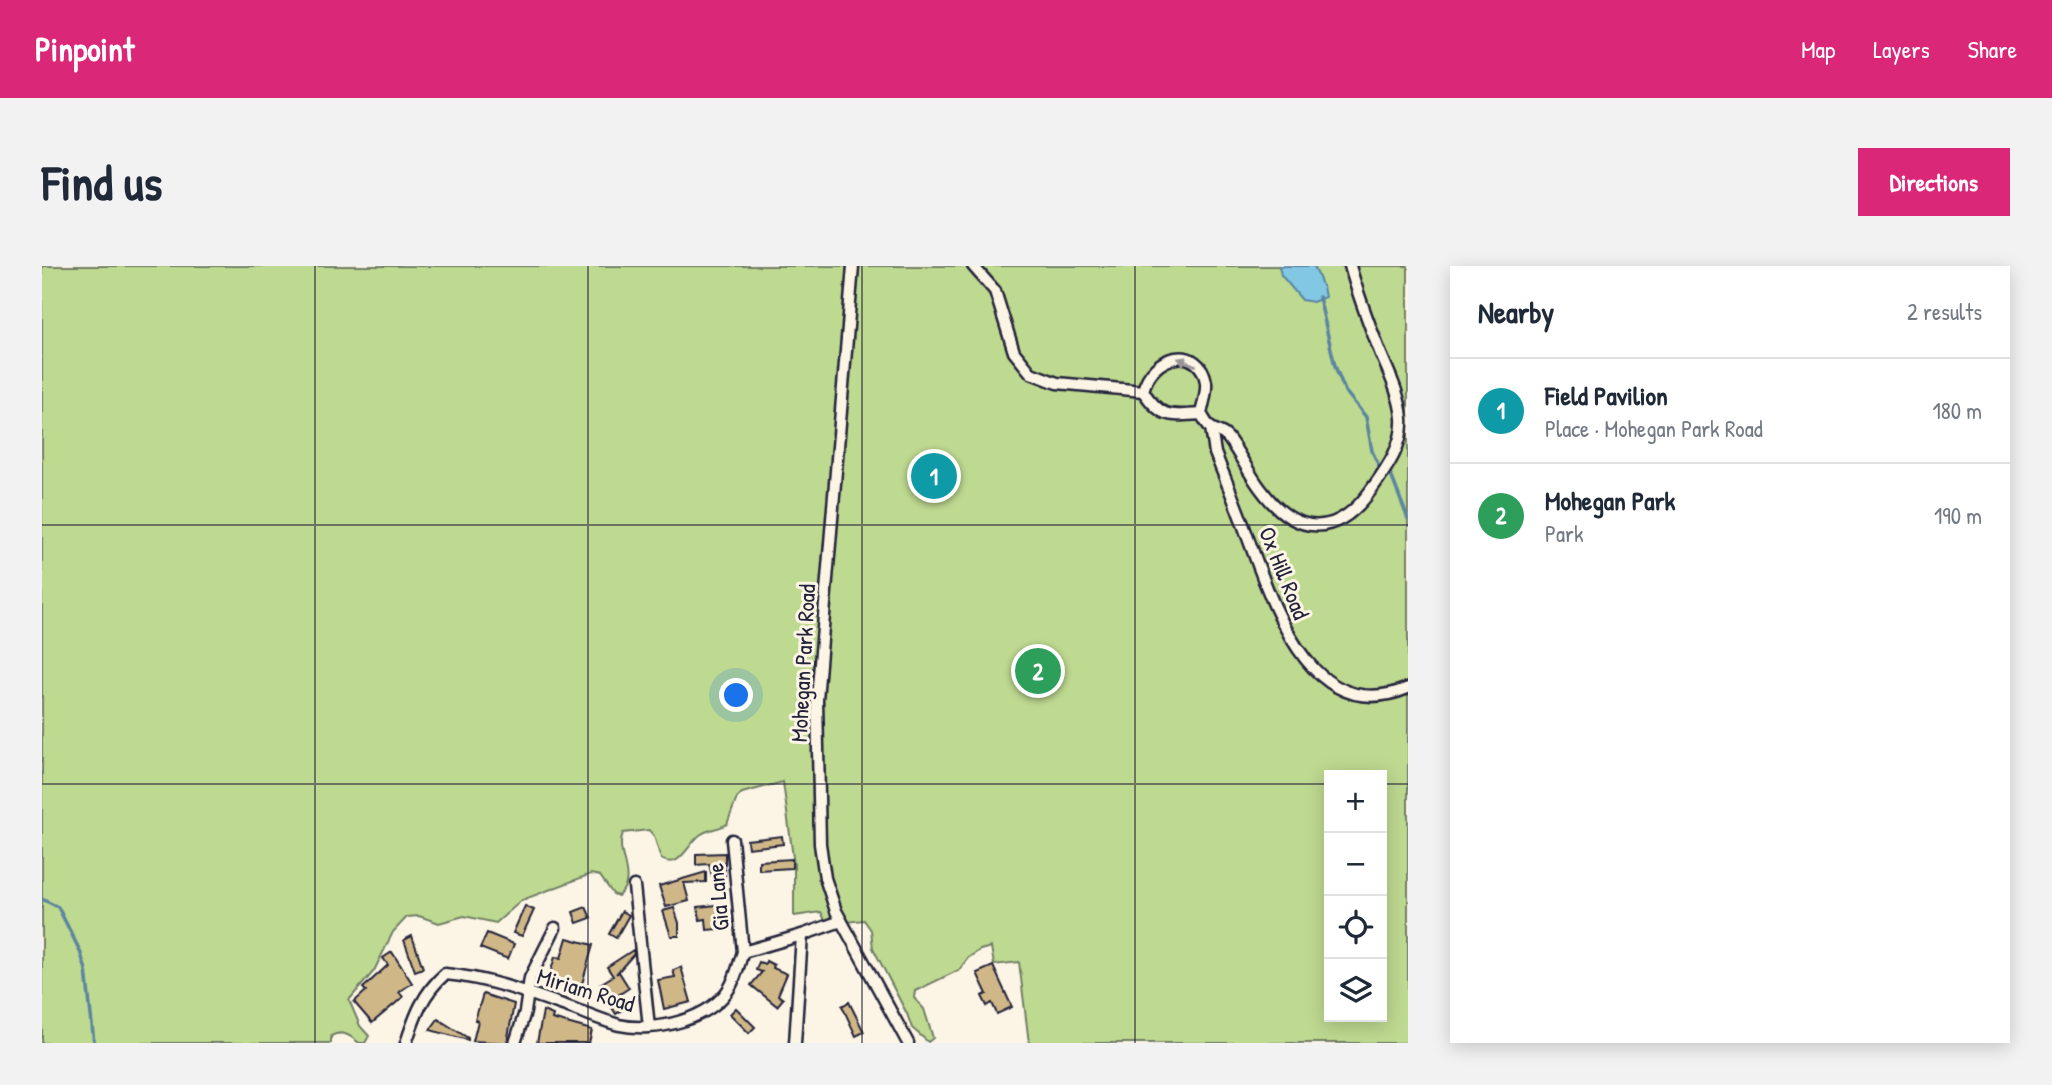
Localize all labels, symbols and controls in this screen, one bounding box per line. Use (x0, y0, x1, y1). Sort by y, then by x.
text: Pinpoint (35, 27, 134, 71)
text: Map (1801, 33, 1835, 65)
text: Layers (1873, 33, 1930, 65)
text: Share (1968, 33, 2017, 65)
button: Directions (1858, 148, 2010, 216)
text: Find us (42, 149, 162, 215)
text: Nearby (1478, 292, 1554, 332)
text: 2 results (1907, 296, 1982, 327)
one-way arrow (1176, 356, 1197, 367)
text: Field Pavilion (1545, 378, 1668, 413)
text: 1 (1497, 395, 1505, 426)
text: 180 m (1932, 395, 1982, 426)
text: Place · Mohegan Park Road (1545, 413, 1763, 444)
pin: 1 (911, 450, 957, 502)
text: Mohegan Park (1545, 483, 1675, 518)
text: 2 (1496, 500, 1506, 531)
text: 190 m (1934, 500, 1982, 531)
text: Park (1545, 518, 1583, 549)
street label: Ox Hill Road (1252, 522, 1317, 624)
street label: Mohegan Park Road (783, 583, 822, 743)
pin: 2 (1015, 645, 1061, 697)
your location (719, 678, 753, 712)
map controls (1324, 770, 1387, 1022)
button: + (1324, 770, 1387, 833)
button: − (1324, 833, 1387, 896)
street label: Gia Lane (699, 862, 736, 932)
button: locate (1324, 896, 1387, 959)
button: layers (1324, 959, 1387, 1022)
street label: Miriam Road (534, 960, 639, 1019)

